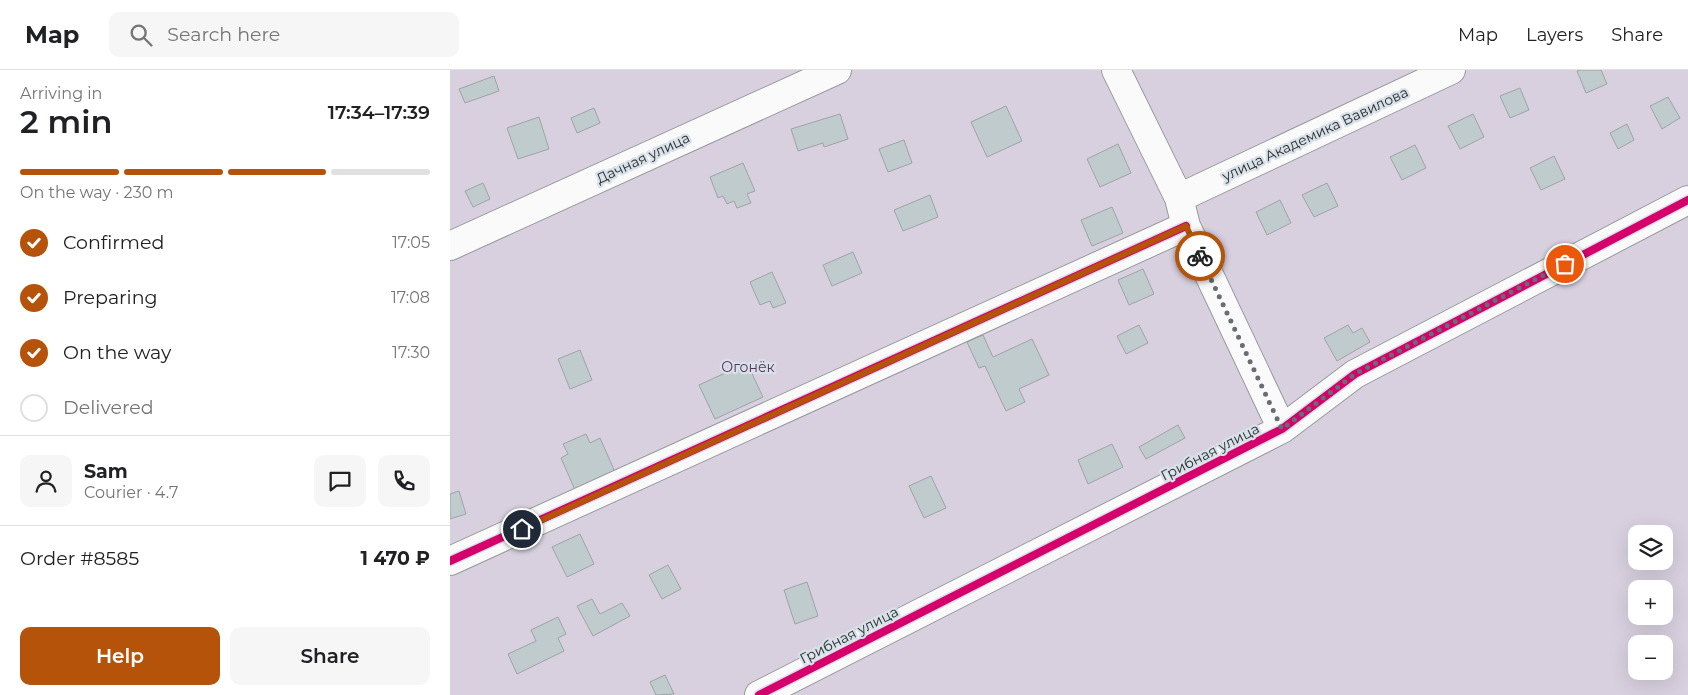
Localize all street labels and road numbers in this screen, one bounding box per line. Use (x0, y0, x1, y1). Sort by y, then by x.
street label: улица Академика Вавилова (1218, 83, 1411, 186)
street label: Дачная улица (593, 128, 693, 188)
street label: Грибная улица (1158, 419, 1262, 485)
street label: Грибная улица (797, 602, 901, 668)

